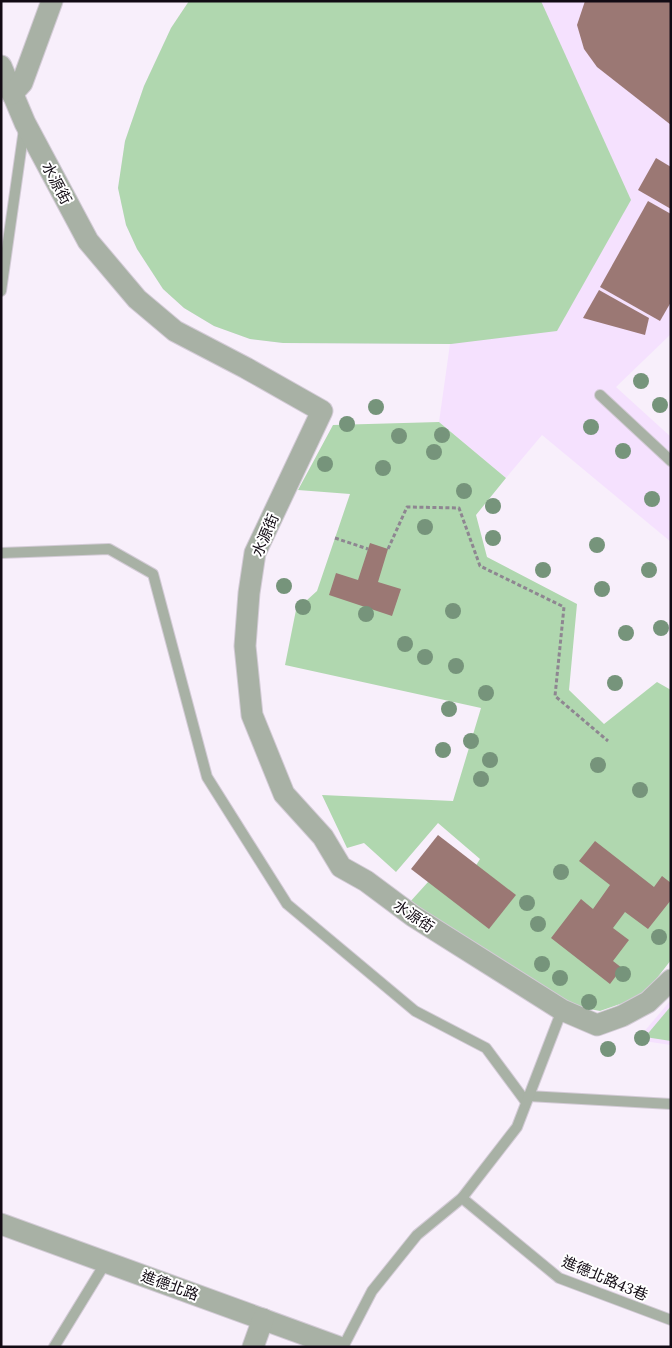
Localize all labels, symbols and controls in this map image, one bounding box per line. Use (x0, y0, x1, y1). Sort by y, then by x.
street label: 水源街 (38, 159, 76, 207)
street label: 水源街 (247, 511, 283, 559)
street label: 水源街 (390, 896, 438, 936)
street label: 進德北路43巷 (559, 1251, 651, 1305)
street label: 進德北路 (139, 1266, 201, 1304)

